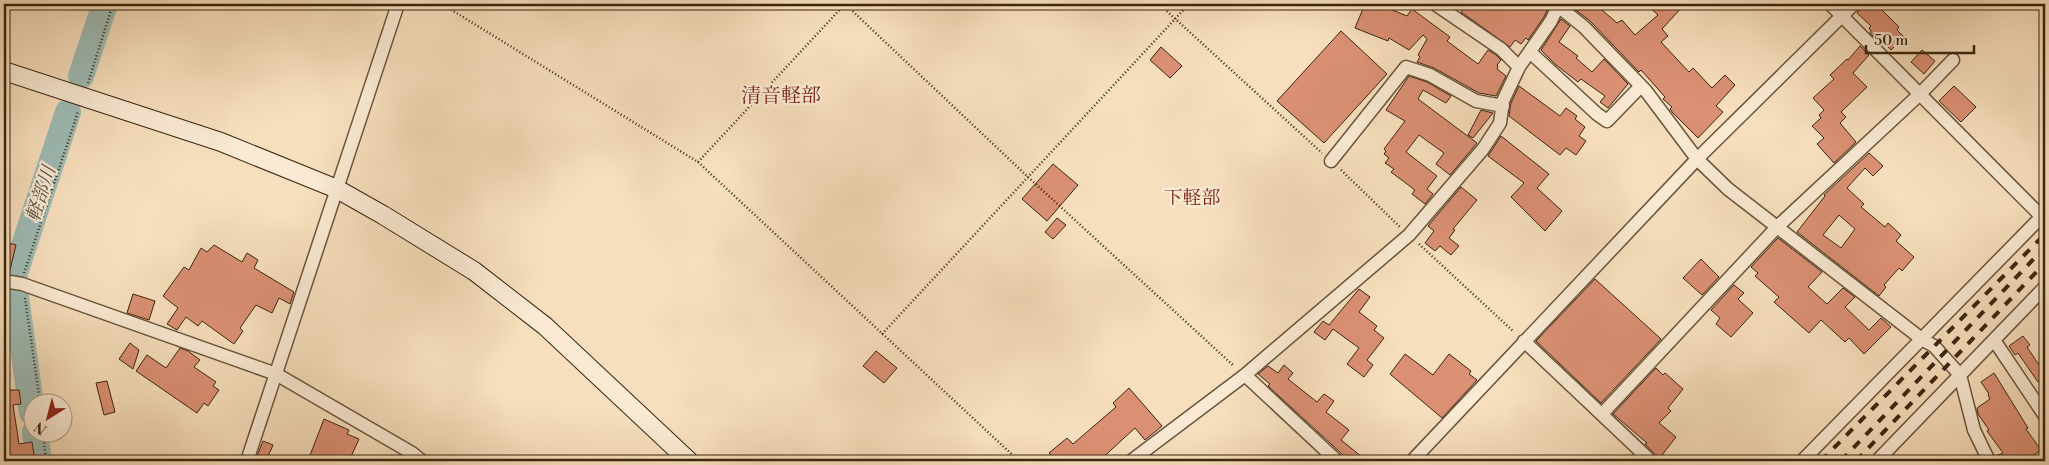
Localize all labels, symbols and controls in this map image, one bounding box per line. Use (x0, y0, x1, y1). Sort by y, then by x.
scale bar (1866, 22, 1974, 54)
text: 50 m (1874, 31, 1908, 50)
district label: 清音軽部 (741, 84, 821, 109)
water label: 軽部川 (21, 161, 62, 225)
district label: 下軽部 (1163, 186, 1221, 210)
north arrow (22, 392, 72, 442)
text: N (31, 417, 51, 438)

